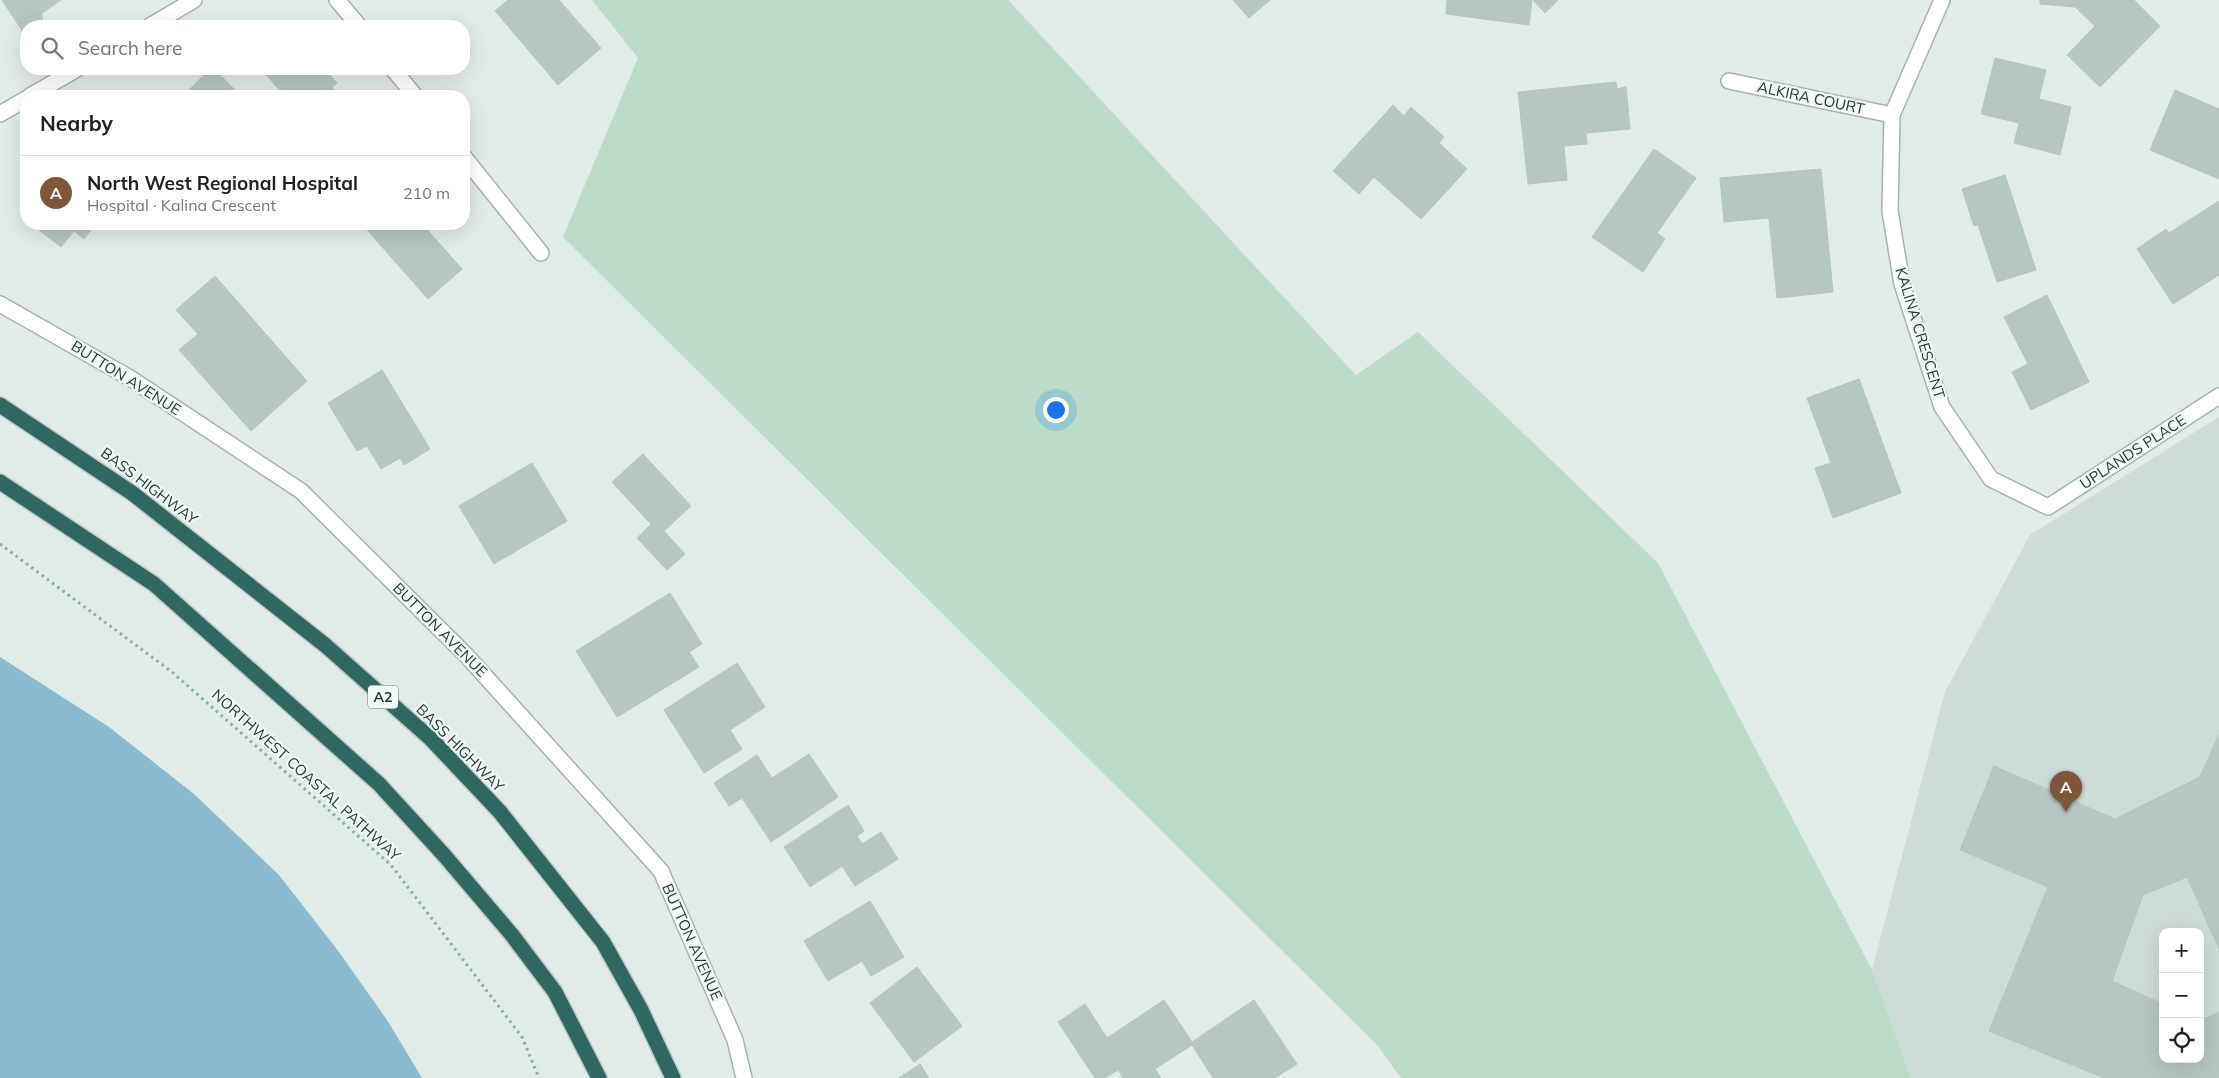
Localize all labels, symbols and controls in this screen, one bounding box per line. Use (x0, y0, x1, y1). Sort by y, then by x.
search box (20, 20, 470, 75)
icon: search (38, 34, 66, 62)
text: Search here (78, 36, 182, 60)
street label: ALKIRA COURT (1756, 77, 1867, 118)
text: Nearby (40, 110, 113, 136)
text: North West Regional Hospital (87, 171, 358, 195)
text: A (50, 183, 62, 203)
text: 210 m (403, 183, 450, 203)
text: Hospital · Kalina Crescent (87, 195, 276, 215)
street label: KALINA CRESCENT (1891, 265, 1949, 401)
street label: BUTTON AVENUE (68, 336, 185, 419)
your location (1043, 397, 1069, 423)
street label: UPLANDS PLACE (2076, 410, 2190, 493)
street label: BASS HIGHWAY (97, 443, 202, 529)
street label: BUTTON AVENUE (389, 578, 492, 681)
street label: NORTHWEST COASTAL PATHWAY (208, 685, 405, 865)
road number: A2 (368, 686, 398, 709)
street label: BASS HIGHWAY (412, 700, 509, 796)
pin: A (2050, 771, 2082, 812)
street label: BUTTON AVENUE (658, 880, 727, 1003)
map controls (2159, 928, 2204, 1063)
button: + (2159, 928, 2204, 973)
button: − (2159, 973, 2204, 1018)
button: locate (2159, 1018, 2204, 1063)

